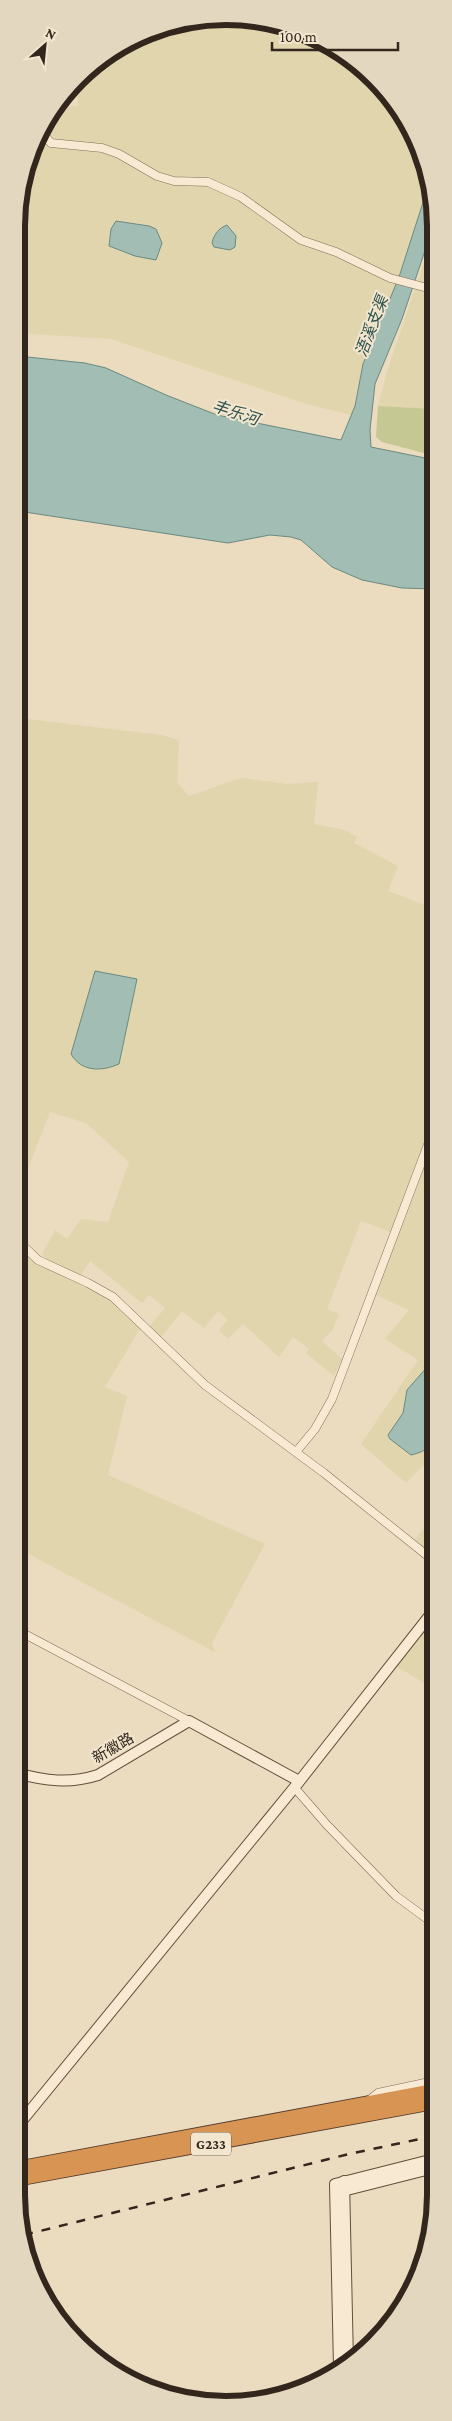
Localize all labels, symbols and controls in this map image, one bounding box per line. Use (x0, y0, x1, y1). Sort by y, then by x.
north arrow (20, 20, 70, 70)
scale bar (272, 20, 398, 52)
text: N (43, 24, 59, 43)
text: 100 m (280, 29, 317, 45)
water label: 浯溪支渠 (352, 291, 392, 359)
water label: 丰乐河 (210, 397, 264, 429)
street label: 新徽路 (90, 1730, 136, 1766)
road number: G233 (191, 2132, 231, 2156)

